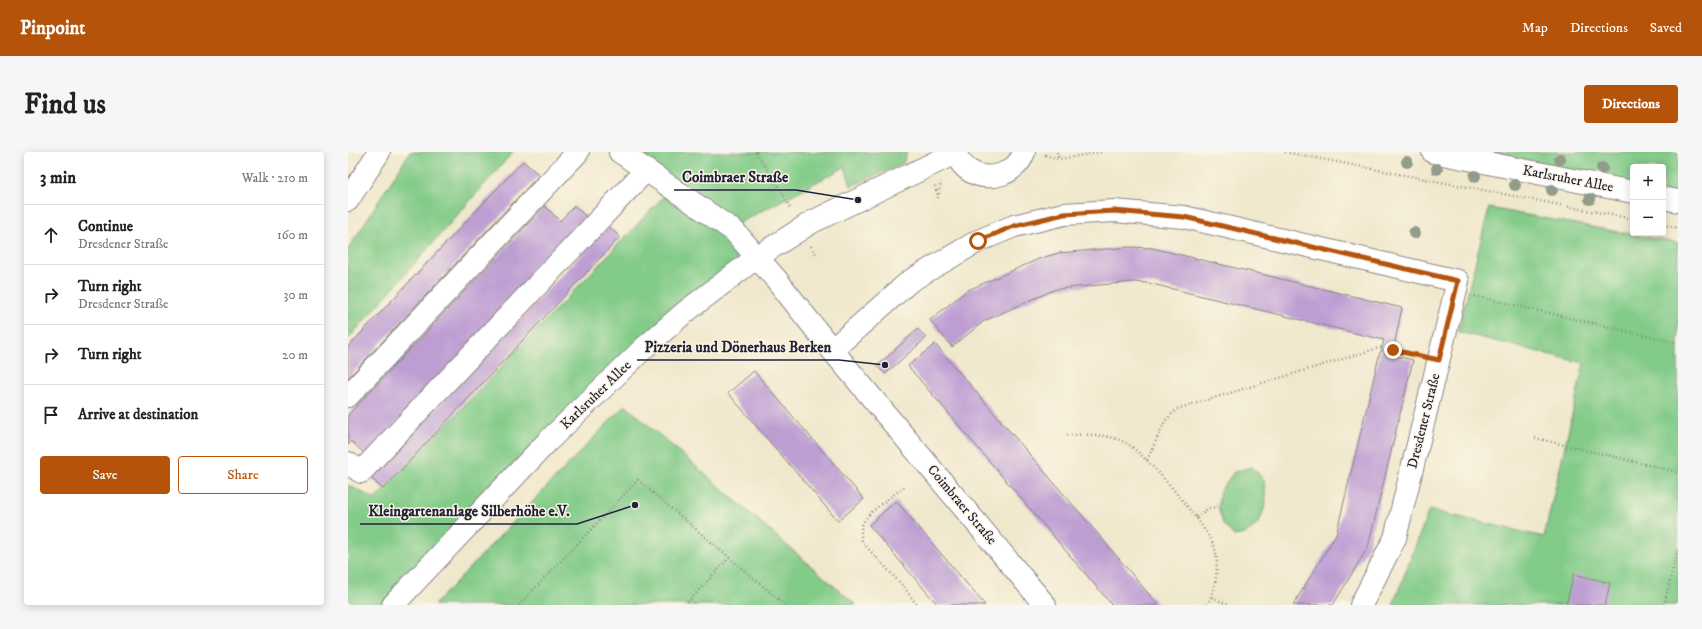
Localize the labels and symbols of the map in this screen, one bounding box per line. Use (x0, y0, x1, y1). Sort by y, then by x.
street label: Karlsruher Allee (1521, 161, 1615, 197)
callout: Coimbraer Straße (674, 163, 796, 190)
text: Coimbraer Straße (682, 168, 789, 187)
route start (969, 232, 987, 250)
callout: Pizzeria und Dönerhaus Berken (637, 333, 839, 360)
text: Pizzeria und Dönerhaus Berken (645, 338, 832, 357)
route end (1384, 341, 1402, 359)
street label: Karlsruher Allee (557, 356, 635, 433)
street label: Dresdener Straße (1403, 371, 1445, 470)
street label: Coimbraer Straße (923, 461, 1001, 549)
callout: Kleingartenanlage Silberhöhe e.V. (360, 497, 577, 524)
text: Kleingartenanlage Silberhöhe e.V. (368, 502, 570, 521)

